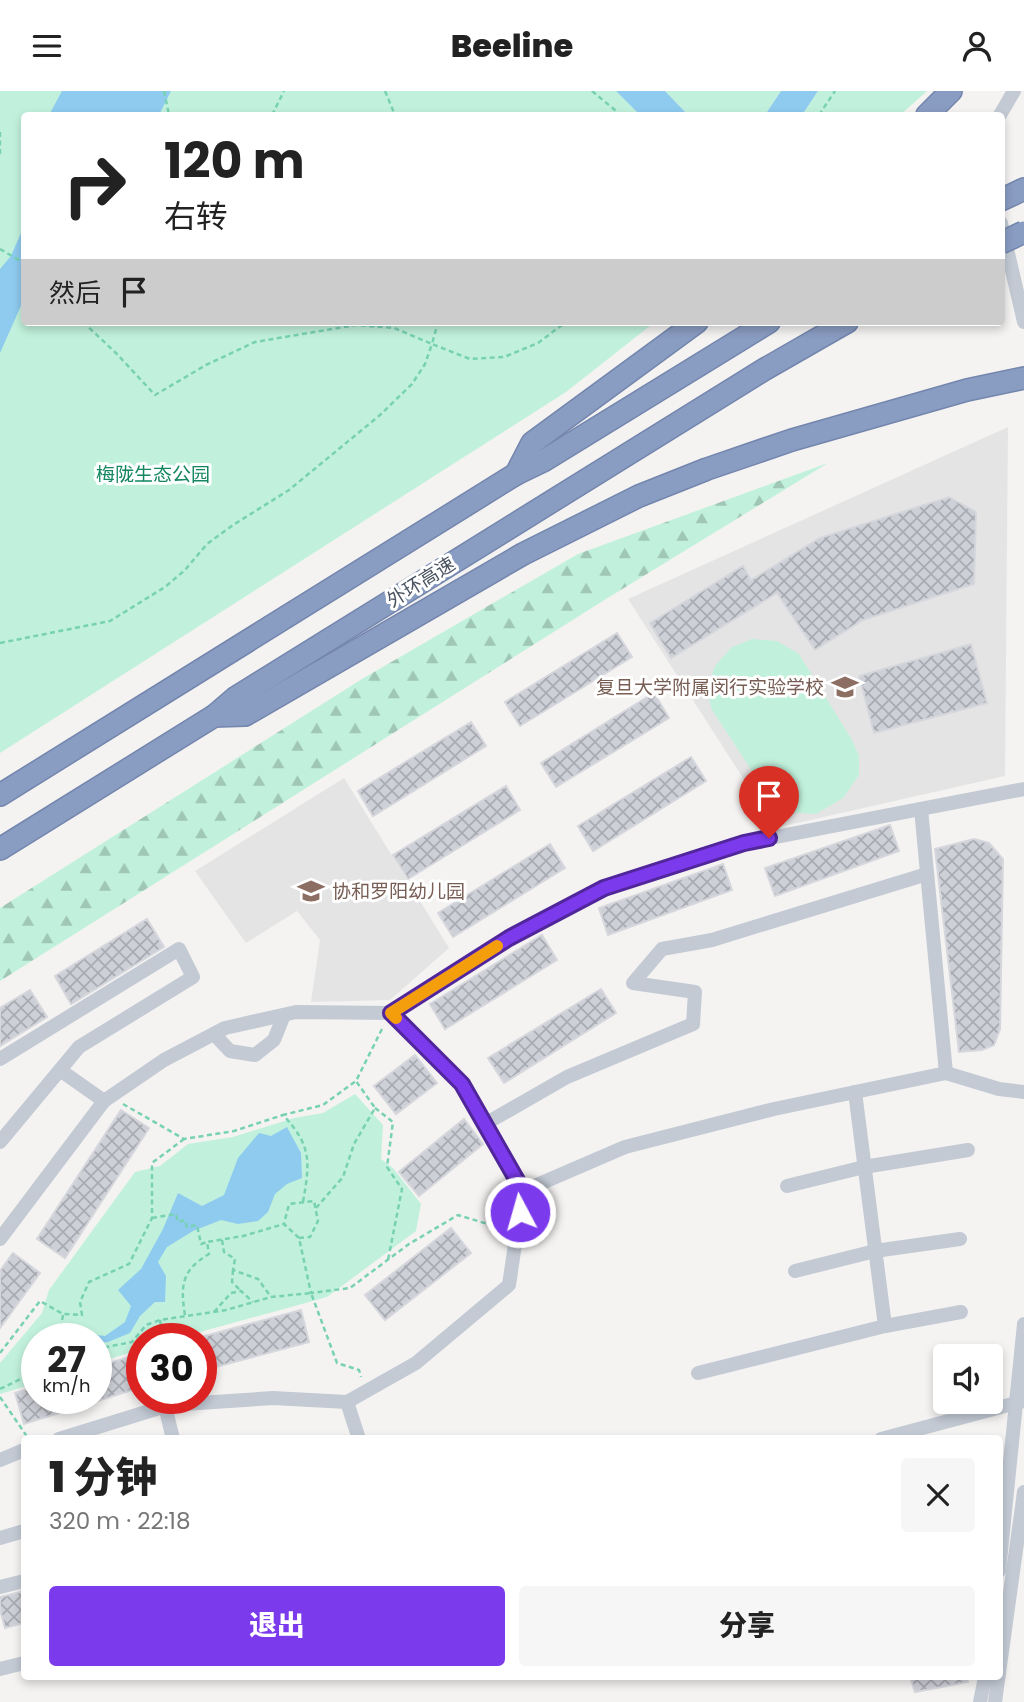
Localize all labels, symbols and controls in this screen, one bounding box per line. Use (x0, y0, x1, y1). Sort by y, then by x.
text: Beeline (451, 23, 573, 68)
icon: menu (28, 27, 66, 65)
icon: person (958, 27, 996, 65)
text: 120 m (164, 127, 305, 195)
icon: right (49, 140, 140, 231)
text: 右转 (164, 194, 228, 239)
icon: arrive (115, 273, 153, 311)
text: 然后 (49, 275, 101, 311)
park label: 梅陇生态公园 (96, 461, 210, 488)
street label: 外环高速 (382, 550, 460, 614)
school or university icon: 复旦大学附属闵行实验学校 (830, 672, 860, 702)
place label: 复旦大学附属闵行实验学校 (596, 674, 824, 701)
pin (739, 766, 799, 838)
icon: arrive (750, 777, 788, 815)
school or university icon: 协和罗阳幼儿园 (296, 876, 326, 906)
place label: 协和罗阳幼儿园 (332, 878, 465, 905)
position arrow (483, 1175, 557, 1249)
speed limit sign: 30 (126, 1323, 217, 1414)
text: 27 (47, 1335, 86, 1384)
map controls (933, 1344, 1003, 1414)
button: sound (933, 1344, 1003, 1414)
text: km/h (43, 1373, 90, 1398)
text: 1 分钟 (49, 1448, 157, 1507)
button: close (901, 1458, 975, 1532)
text: 320 m · 22:18 (49, 1505, 190, 1537)
button: 退出 (49, 1586, 505, 1666)
button: 分享 (519, 1586, 975, 1666)

